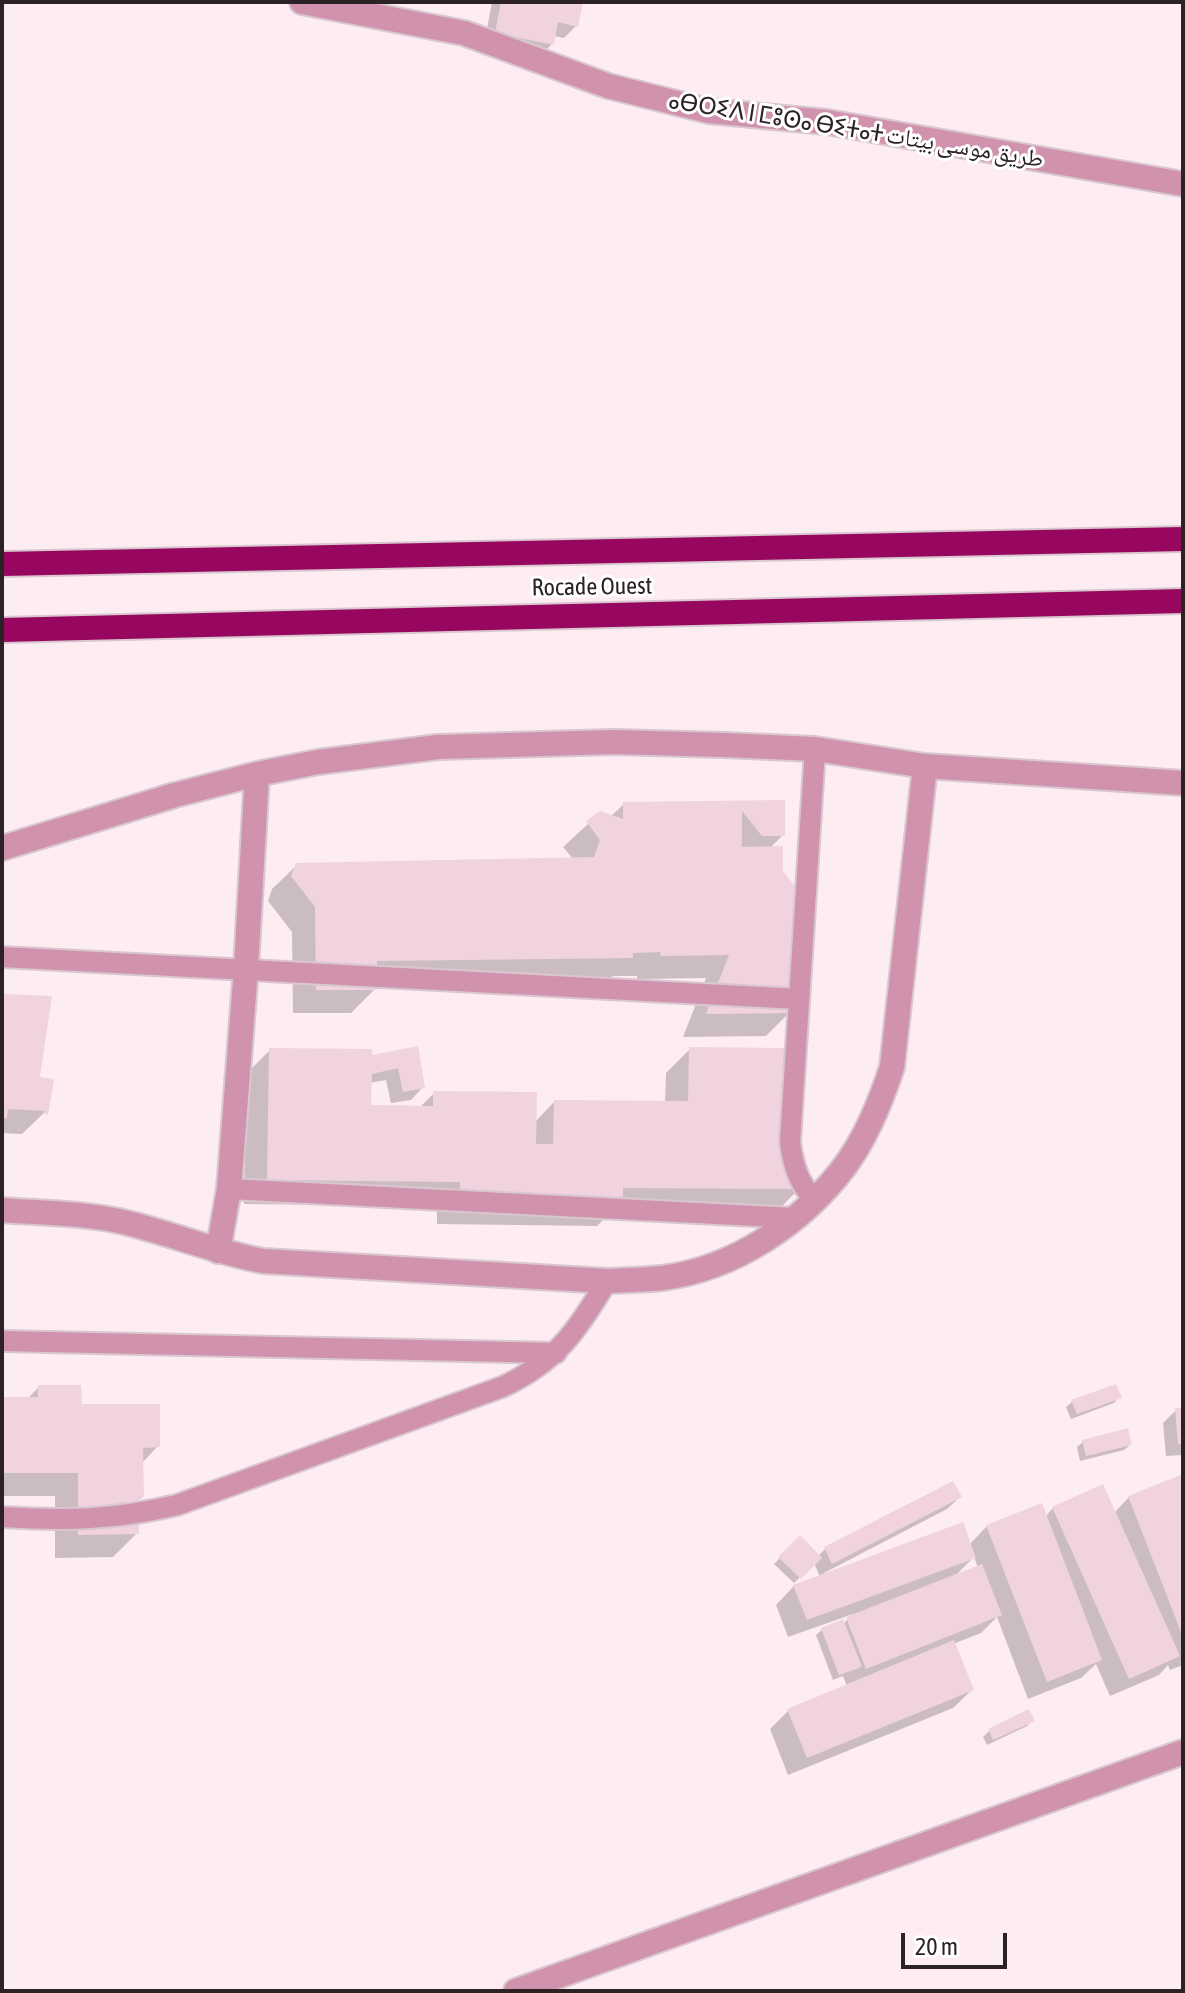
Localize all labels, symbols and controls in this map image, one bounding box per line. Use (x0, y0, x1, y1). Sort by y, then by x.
street label: ⴰⴱⵔⵉⴷ ⵏ ⵎⵓⵙⴰ ⴱⵉⵜⴰⵜ طريق موسى بيتات (666, 86, 1046, 174)
street label: Rocade Ouest (531, 572, 653, 602)
scale bar (905, 1917, 1011, 1967)
text: 20 m (915, 1933, 958, 1960)

